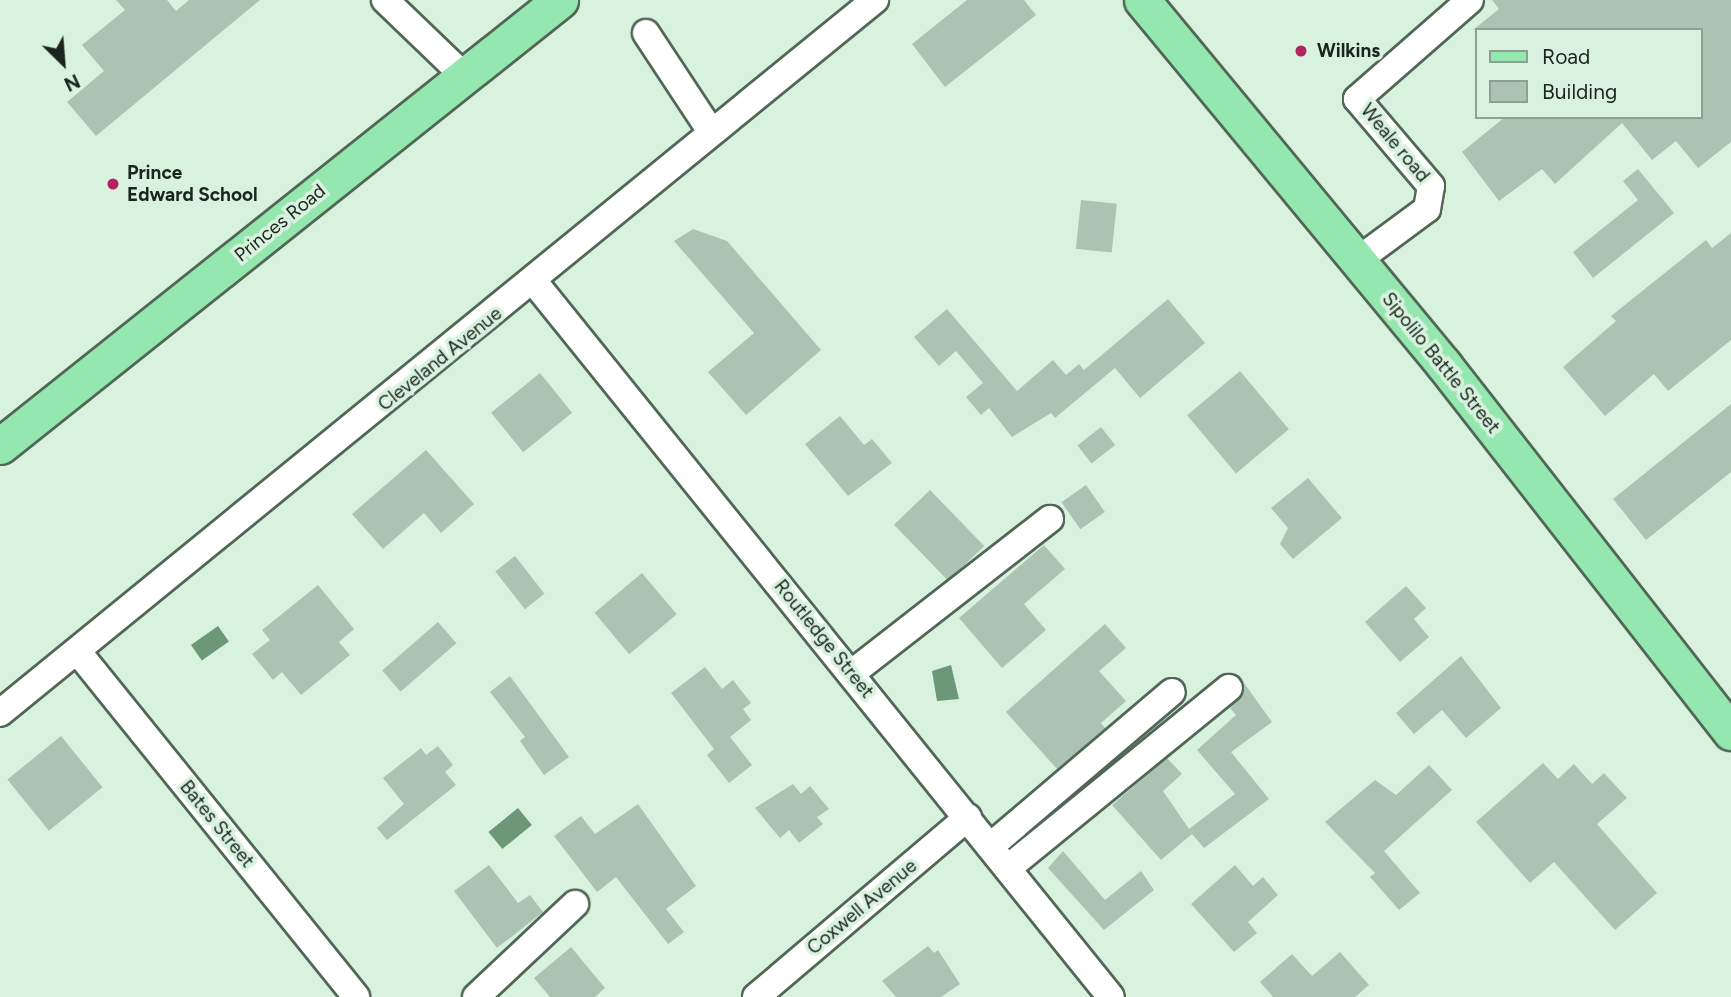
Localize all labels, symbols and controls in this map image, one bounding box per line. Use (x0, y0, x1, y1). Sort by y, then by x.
north arrow (28, 28, 98, 98)
legend (1476, 28, 1703, 119)
place label: Wilkins (1317, 40, 1380, 62)
marker: Wilkins (1291, 41, 1311, 61)
text: Road (1542, 44, 1590, 69)
text: N (61, 69, 84, 96)
text: Building (1542, 79, 1617, 104)
street label: Weale road (1356, 99, 1434, 187)
place label: Prince Edward School (127, 162, 258, 206)
marker: Prince Edward School (105, 176, 121, 192)
street label: Princes Road (230, 179, 330, 267)
street label: Sipolilo Battle Street (1377, 288, 1505, 438)
street label: Cleveland Avenue (374, 302, 506, 416)
street label: Routledge Street (769, 575, 879, 703)
street label: Bates Street (175, 776, 259, 872)
street label: Coxwell Avenue (803, 855, 921, 959)

